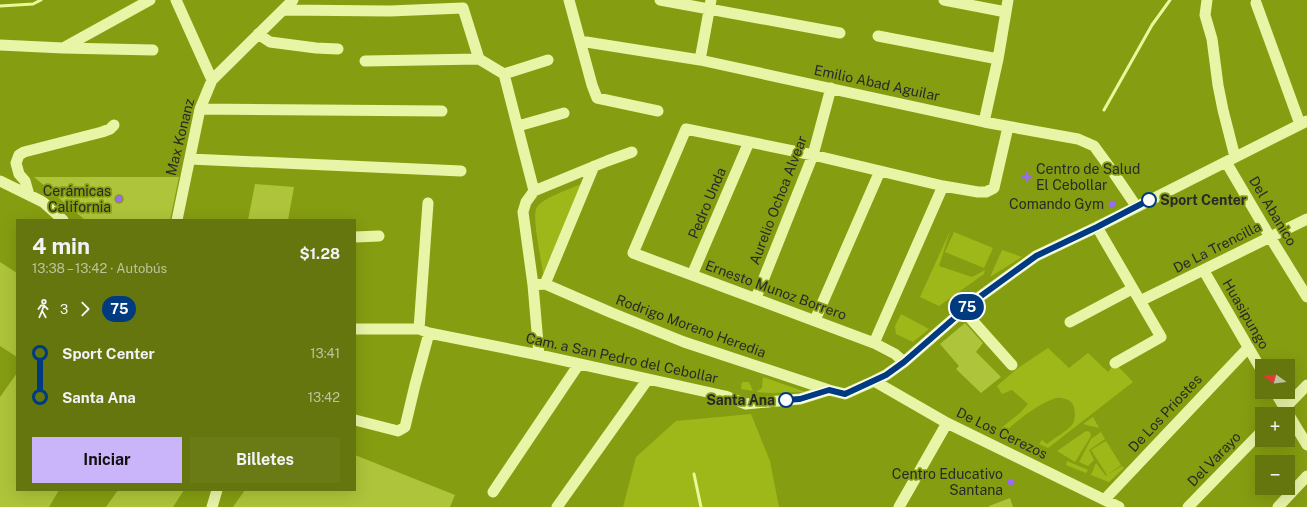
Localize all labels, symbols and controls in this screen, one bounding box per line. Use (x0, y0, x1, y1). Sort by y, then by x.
street label: Emilio Abad Aguilar (813, 62, 941, 104)
street label: Max Konanz (163, 97, 197, 177)
street label: Aurelio Ochoa Alvear (746, 133, 810, 267)
place label: Centro de Salud El Cebollar (1036, 161, 1140, 193)
street label: Pedro Unda (685, 165, 729, 241)
marker: Centro de Salud El Cebollar (1021, 171, 1033, 183)
street label: Del Abanico (1246, 173, 1300, 249)
place label: Cerámicas California (43, 183, 111, 215)
marker: Sport Center (1141, 192, 1157, 208)
place label: Sport Center (1160, 192, 1247, 208)
marker: Cerámicas California (114, 194, 124, 204)
place label: Comando Gym (1009, 196, 1104, 212)
marker: Comando Gym (1107, 199, 1117, 209)
street label: De La Trencilla (1171, 218, 1263, 276)
text: 4 min (32, 233, 90, 259)
text: $1.28 (299, 245, 340, 262)
street label: Ernesto Munoz Borrero (703, 257, 849, 323)
text: 13:38 – 13:42 · Autobús (32, 261, 167, 276)
street label: Huasipungo (1220, 276, 1273, 352)
street label: Rodrigo Moreno Heredia (614, 291, 768, 361)
line badge: 75 (949, 294, 985, 320)
icon: walk (32, 298, 54, 320)
icon: forward (74, 298, 96, 320)
text: 75 (958, 299, 976, 315)
text: 75 (110, 301, 128, 317)
text: 3 (60, 302, 68, 317)
street label: Cam. a San Pedro del Cebollar (524, 330, 720, 386)
text: Sport Center (62, 345, 155, 362)
text: 13:41 (310, 346, 340, 361)
north arrow (1255, 359, 1295, 399)
map controls (1255, 359, 1295, 495)
street label: De Los Priostes (1125, 371, 1205, 455)
text: Santa Ana (62, 389, 136, 406)
text: 13:42 (308, 390, 340, 405)
place label: Santa Ana (706, 392, 775, 408)
marker: Santa Ana (778, 392, 794, 408)
street label: De Los Cerezos (954, 404, 1050, 462)
button: + (1255, 407, 1295, 447)
street label: Del Varayo (1184, 428, 1244, 490)
button: Iniciar (32, 437, 182, 483)
button: Billetes (190, 437, 340, 483)
button: − (1255, 455, 1295, 495)
place label: Centro Educativo Santana (892, 466, 1003, 498)
marker: Centro Educativo Santana (1006, 477, 1016, 487)

